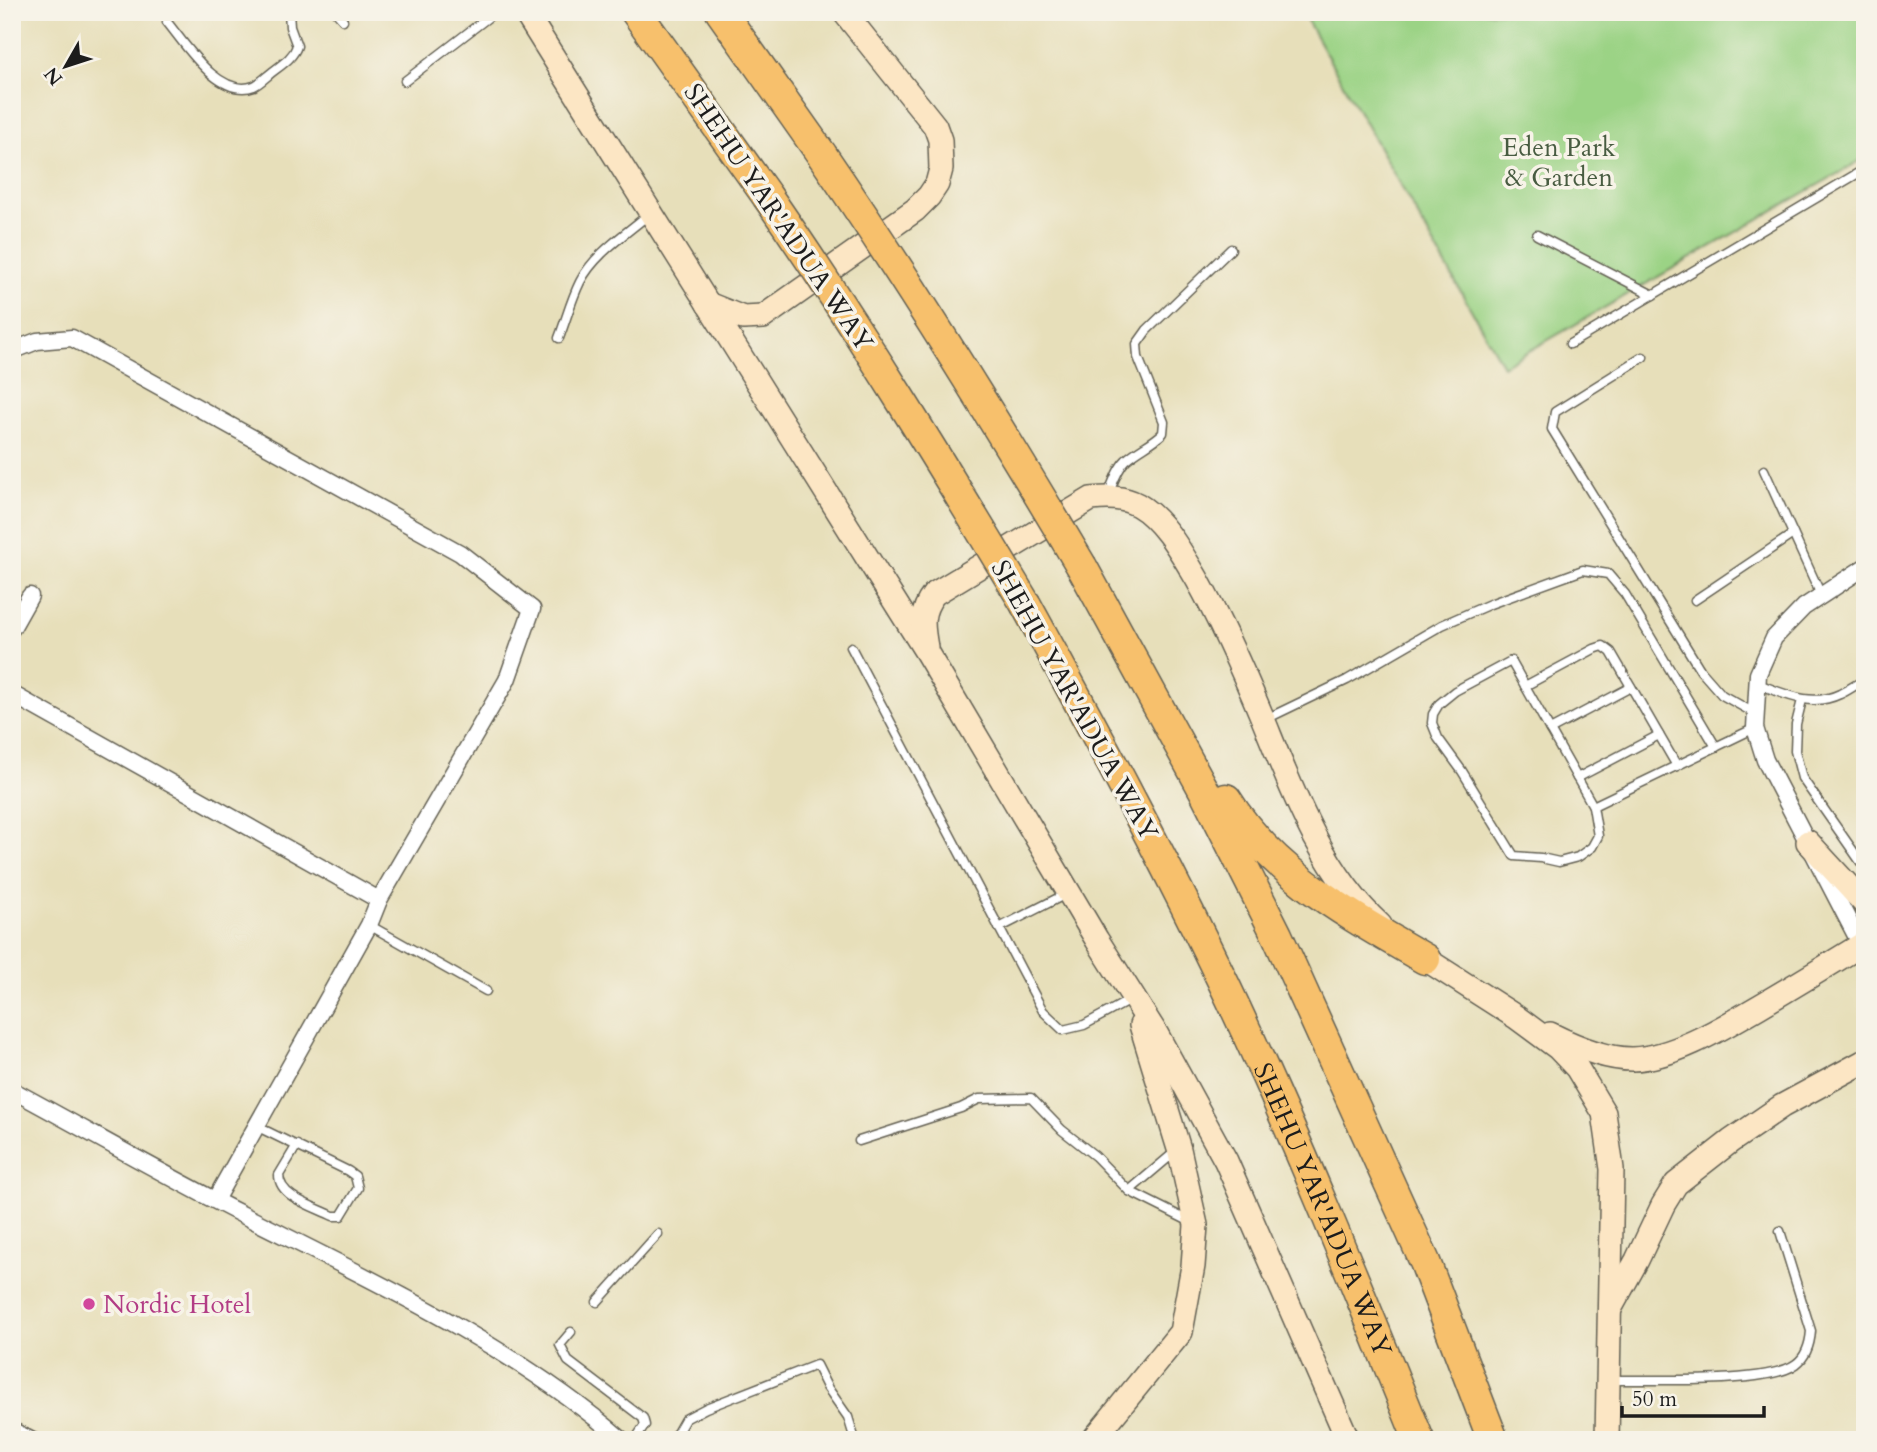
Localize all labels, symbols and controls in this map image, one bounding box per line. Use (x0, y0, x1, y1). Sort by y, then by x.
north arrow (32, 32, 102, 102)
text: N (38, 61, 69, 91)
street label: SHEHU YAR'ADUA WAY (676, 77, 882, 358)
park label: Eden Park & Garden (1502, 130, 1616, 195)
street label: SHEHU YAR'ADUA WAY (983, 554, 1167, 847)
street label: SHEHU YAR'ADUA WAY (1245, 1057, 1400, 1362)
place label: Nordic Hotel (103, 1287, 252, 1322)
marker: Nordic Hotel (81, 1296, 97, 1312)
scale bar (1622, 1375, 1763, 1419)
text: 50 m (1632, 1385, 1677, 1414)

